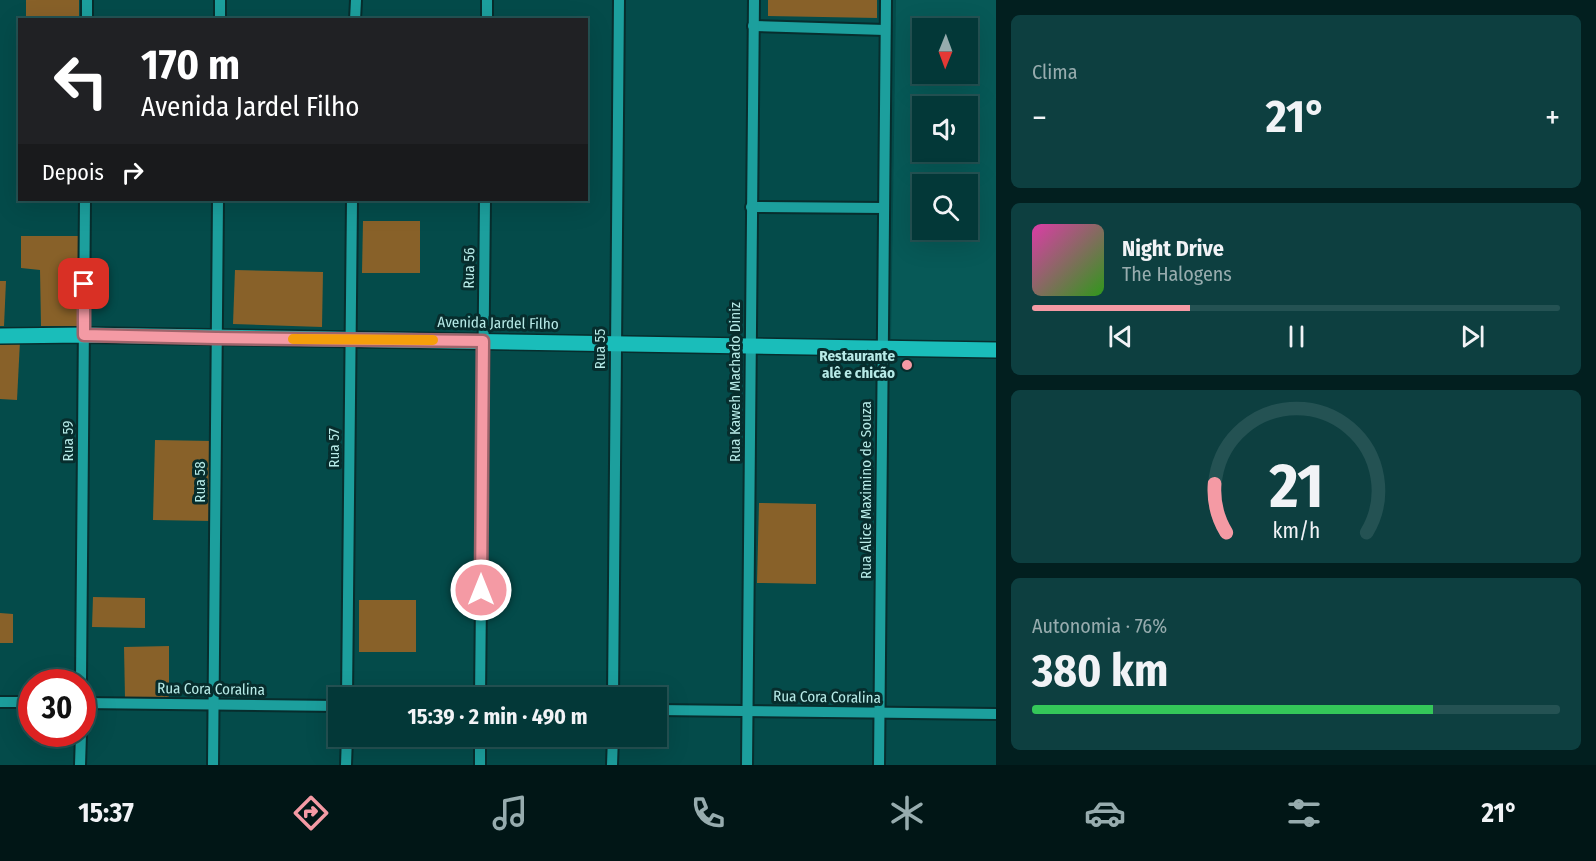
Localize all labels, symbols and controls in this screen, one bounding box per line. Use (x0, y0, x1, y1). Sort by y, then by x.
north arrow (912, 18, 978, 84)
map controls (912, 18, 978, 240)
text: 170 m (141, 40, 240, 90)
icon: left (42, 42, 120, 120)
text: Clima (1032, 60, 1077, 84)
text: 21° (1266, 90, 1326, 144)
text: Avenida Jardel Filho (141, 91, 359, 123)
button: sound (912, 96, 978, 162)
text: − (1032, 98, 1047, 138)
text: + (1545, 98, 1560, 138)
icon: right (116, 156, 149, 189)
text: Depois (42, 159, 104, 186)
button: search (912, 174, 978, 240)
text: Night Drive (1122, 235, 1224, 262)
street label: Rua 56 (460, 247, 478, 289)
pin (58, 258, 109, 309)
text: The Halogens (1122, 262, 1232, 286)
icon: arrive (67, 267, 100, 300)
street label: Rua Kaweh Machado Diniz (726, 302, 744, 462)
street label: Avenida Jardel Filho (437, 313, 559, 333)
icon: previous (1104, 320, 1137, 353)
icon: pause (1280, 320, 1313, 353)
icon: next (1456, 320, 1489, 353)
street label: Rua 55 (591, 329, 609, 369)
place label: Restaurante alê e chicão (819, 347, 895, 382)
marker: Restaurante alê e chicão (900, 358, 914, 372)
street label: Rua Alice Maximino de Souza (857, 401, 875, 579)
street label: Rua 59 (59, 421, 77, 461)
street label: Rua 57 (325, 428, 343, 468)
text: 21 (1268, 449, 1323, 524)
street label: Rua 58 (191, 461, 209, 503)
text: km/h (1272, 519, 1320, 545)
position arrow (449, 558, 513, 622)
text: Autonomia · 76% (1032, 614, 1167, 638)
text: 380 km (1032, 644, 1168, 698)
speed limit sign: 30 (18, 669, 96, 747)
street label: Rua Cora Coralina (157, 679, 265, 699)
street label: Rua Cora Coralina (773, 687, 881, 707)
text: 15:39 · 2 min · 490 m (408, 703, 587, 730)
icon: directions (290, 792, 332, 834)
icon: music (489, 792, 531, 834)
icon: phone (687, 792, 729, 834)
icon: climate (886, 792, 928, 834)
icon: car (1084, 792, 1126, 834)
icon: filters (1283, 792, 1325, 834)
text: 15:37 (78, 797, 134, 829)
text: 21° (1482, 797, 1518, 829)

